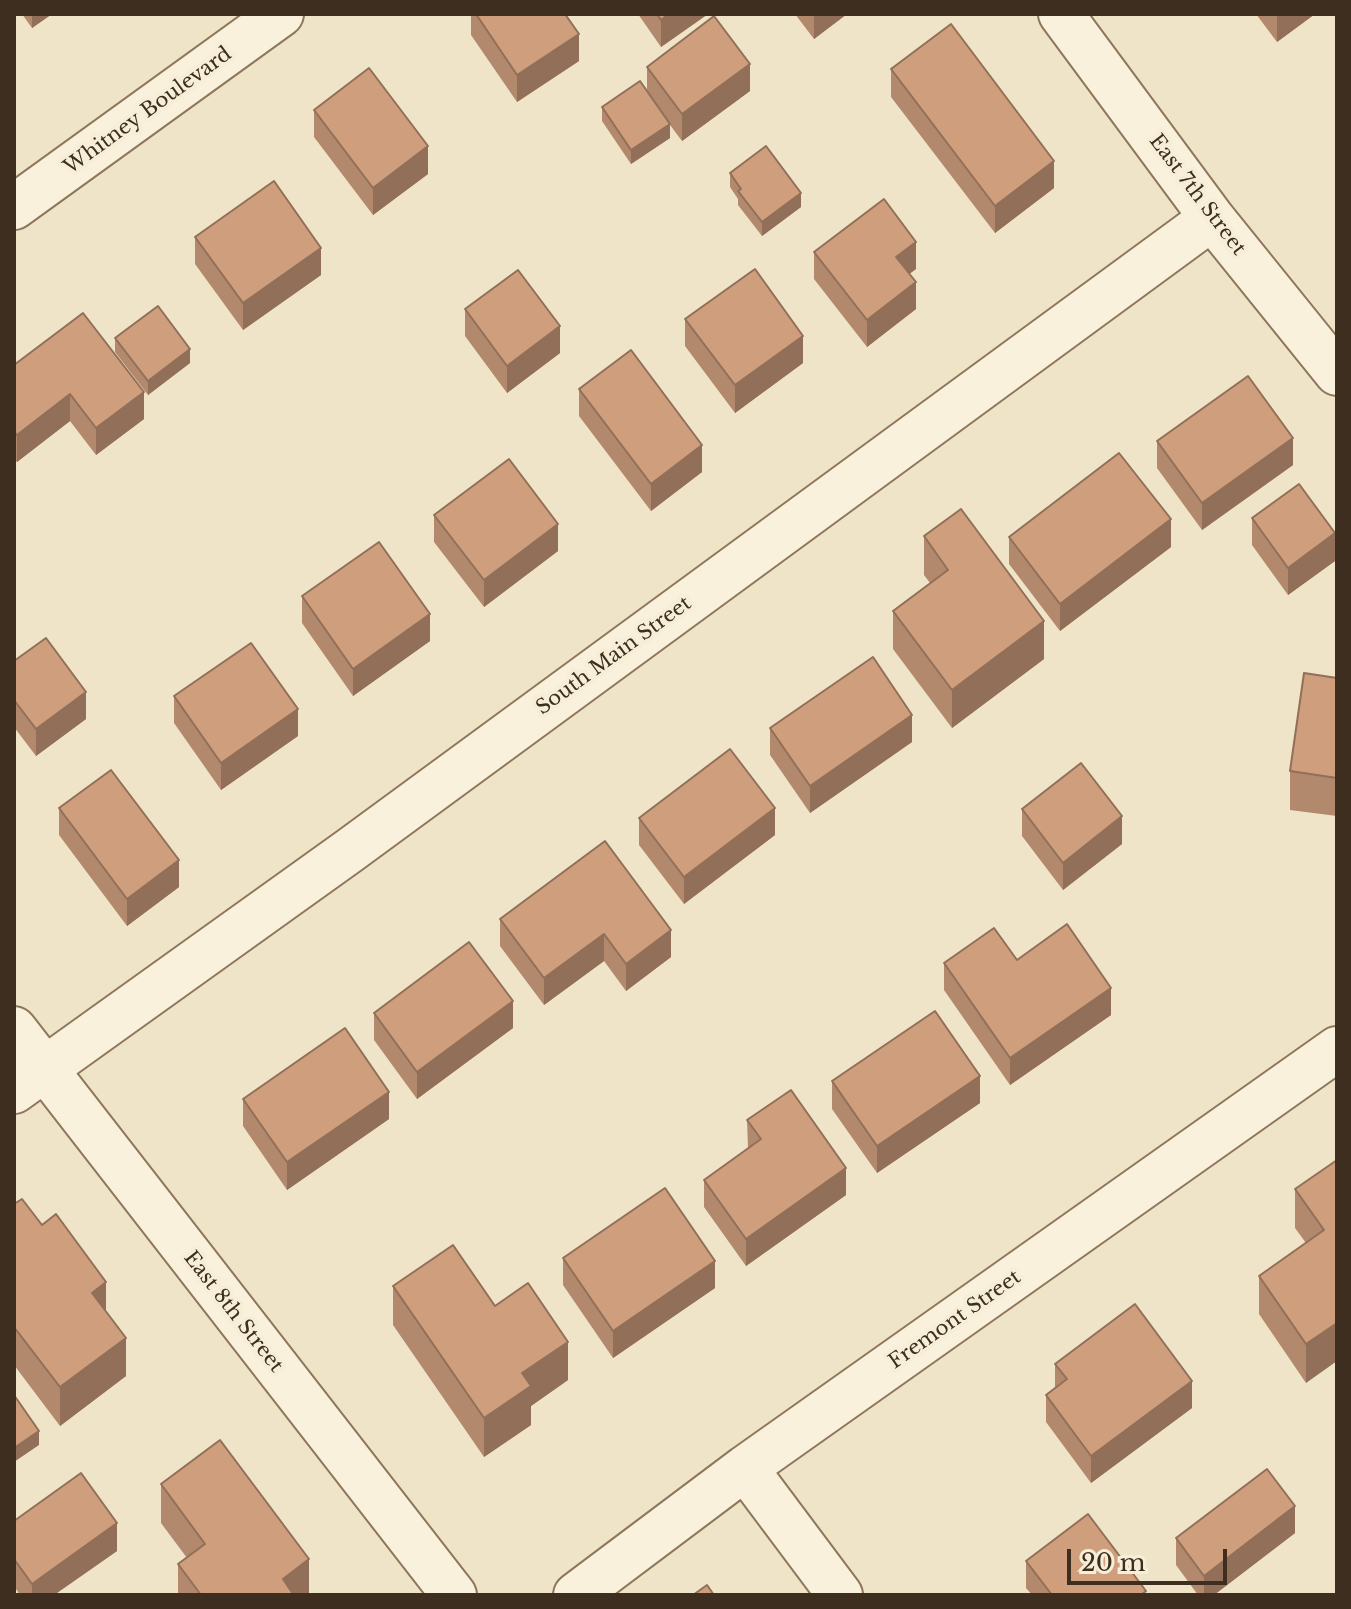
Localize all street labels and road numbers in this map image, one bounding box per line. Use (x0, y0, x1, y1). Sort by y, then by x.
street label: Whitney Boulevard (60, 42, 236, 180)
street label: East 7th Street (1144, 130, 1250, 260)
street label: South Main Street (532, 592, 696, 720)
street label: East 8th Street (178, 1247, 288, 1377)
street label: Fremont Street (884, 1265, 1026, 1375)

